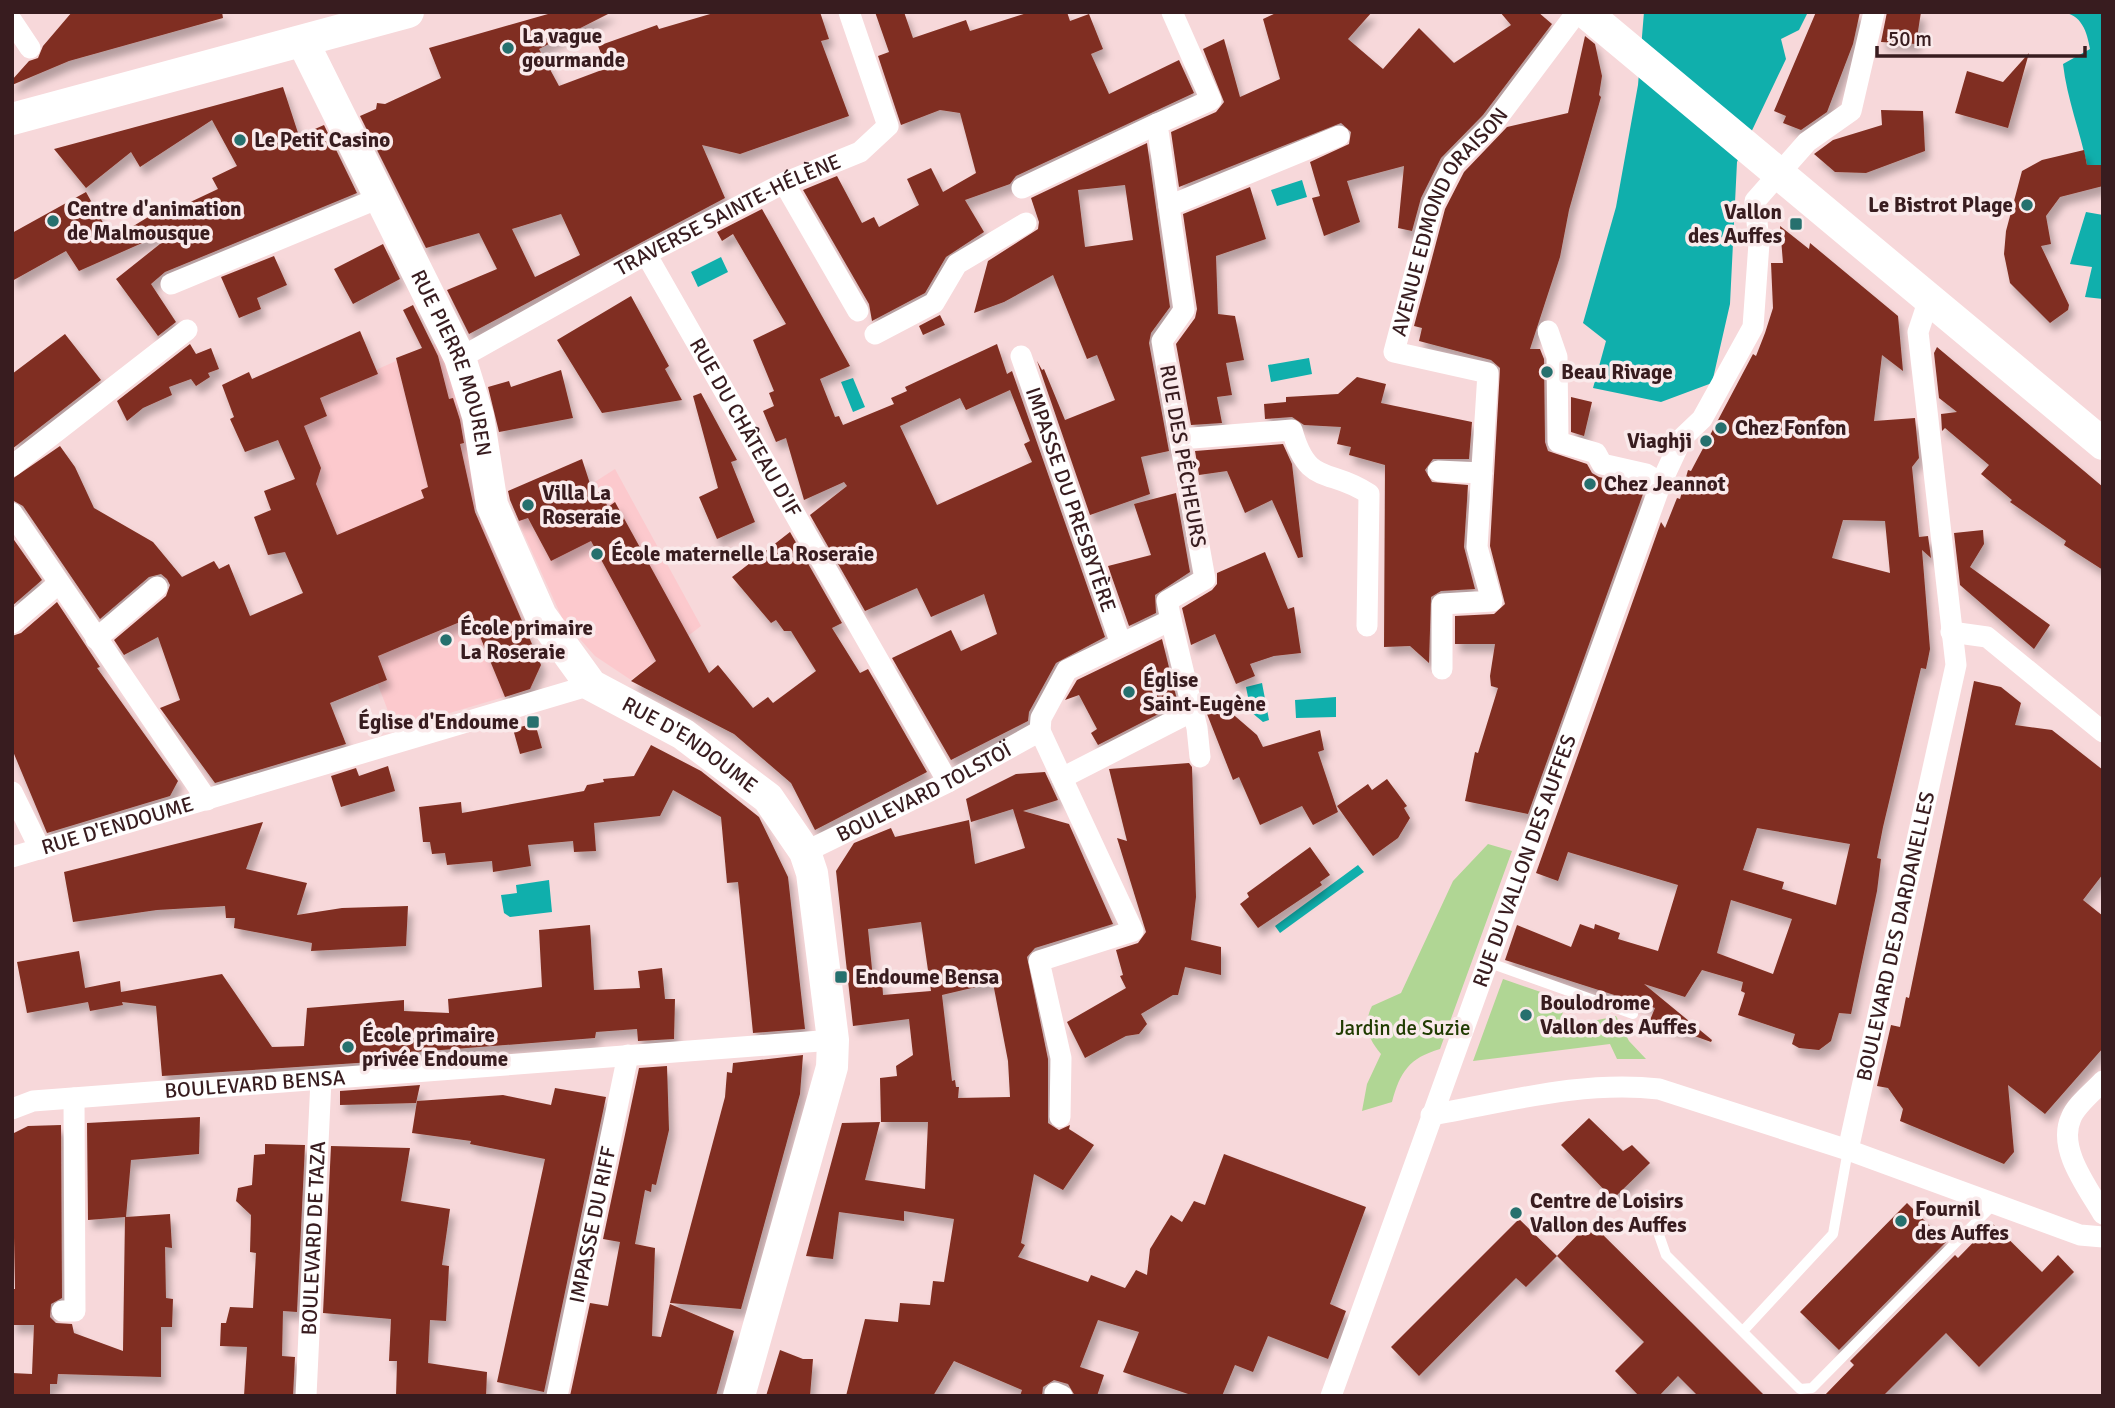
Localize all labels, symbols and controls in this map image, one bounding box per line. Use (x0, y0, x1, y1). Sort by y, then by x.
scale bar (1877, 14, 2085, 58)
place label: La vague gourmande (522, 23, 625, 73)
text: 50 m (1888, 26, 1932, 52)
marker: La vague gourmande (500, 40, 516, 56)
street label: AVENUE EDMOND ORAISON (1386, 103, 1514, 339)
place label: Le Petit Casino (254, 127, 390, 153)
marker: Le Petit Casino (232, 132, 248, 148)
street label: TRAVERSE SAINTE-HÉLÈNE (610, 148, 845, 282)
place label: Le Bistrot Plage (1868, 192, 2013, 218)
place label: Centre d'animation de Malmousque (67, 196, 241, 246)
marker: Le Bistrot Plage (2019, 197, 2035, 213)
place label: Vallon des Auffes (1688, 199, 1782, 249)
marker: Centre d'animation de Malmousque (45, 213, 61, 229)
marker: Vallon des Auffes (1788, 216, 1804, 232)
street label: RUE PIERRE MOUREN (405, 265, 497, 458)
street label: RUE DU CHÂTEAU D'IF (684, 333, 807, 522)
place label: Beau Rivage (1561, 359, 1673, 385)
street label: RUE DES PÊCHEURS (1154, 362, 1212, 550)
marker: Beau Rivage (1539, 364, 1555, 380)
street label: IMPASSE DU PRESBYTÈRE (1020, 384, 1122, 616)
place label: Chez Fonfon (1735, 415, 1847, 441)
marker: Chez Fonfon (1713, 420, 1729, 436)
place label: Viaghji (1627, 428, 1692, 454)
marker: Viaghji (1698, 433, 1714, 449)
place label: Chez Jeannot (1604, 471, 1726, 497)
marker: Chez Jeannot (1582, 476, 1598, 492)
place label: Villa La Roseraie (542, 480, 621, 530)
marker: Villa La Roseraie (520, 497, 536, 513)
place label: École maternelle La Roseraie (611, 540, 874, 567)
marker: École maternelle La Roseraie (589, 546, 605, 562)
place label: École primaire La Roseraie (460, 614, 593, 665)
marker: École primaire La Roseraie (438, 632, 454, 648)
place label: Église Saint-Eugène (1143, 666, 1266, 717)
marker: Église Saint-Eugène (1121, 684, 1137, 700)
street label: RUE D'ENDOUME (618, 691, 763, 799)
place label: Église d'Endoume (358, 708, 519, 735)
marker: Église d'Endoume (525, 714, 541, 730)
street label: RUE DU VALLON DES AUFFES (1467, 731, 1582, 991)
street label: BOULEVARD TOLSTOÏ (832, 736, 1017, 848)
street label: BOULEVARD DES DARDANELLES (1851, 789, 1940, 1083)
street label: RUE D'ENDOUME (38, 791, 197, 861)
place label: Endoume Bensa (855, 964, 999, 990)
marker: Endoume Bensa (833, 969, 849, 985)
place label: Boulodrome Vallon des Auffes (1540, 990, 1696, 1040)
marker: Boulodrome Vallon des Auffes (1518, 1007, 1534, 1023)
park label: Jardin de Suzie (1336, 1015, 1470, 1041)
place label: École primaire privée Endoume (362, 1021, 508, 1072)
marker: École primaire privée Endoume (340, 1039, 356, 1055)
street label: BOULEVARD BENSA (164, 1064, 346, 1104)
street label: BOULEVARD DE TAZA (296, 1140, 331, 1336)
street label: IMPASSE DU RIFF (564, 1144, 622, 1305)
place label: Centre de Loisirs Vallon des Auffes (1530, 1188, 1686, 1238)
place label: Fournil des Auffes (1915, 1196, 2009, 1246)
marker: Centre de Loisirs Vallon des Auffes (1508, 1205, 1524, 1221)
marker: Fournil des Auffes (1893, 1213, 1909, 1229)

